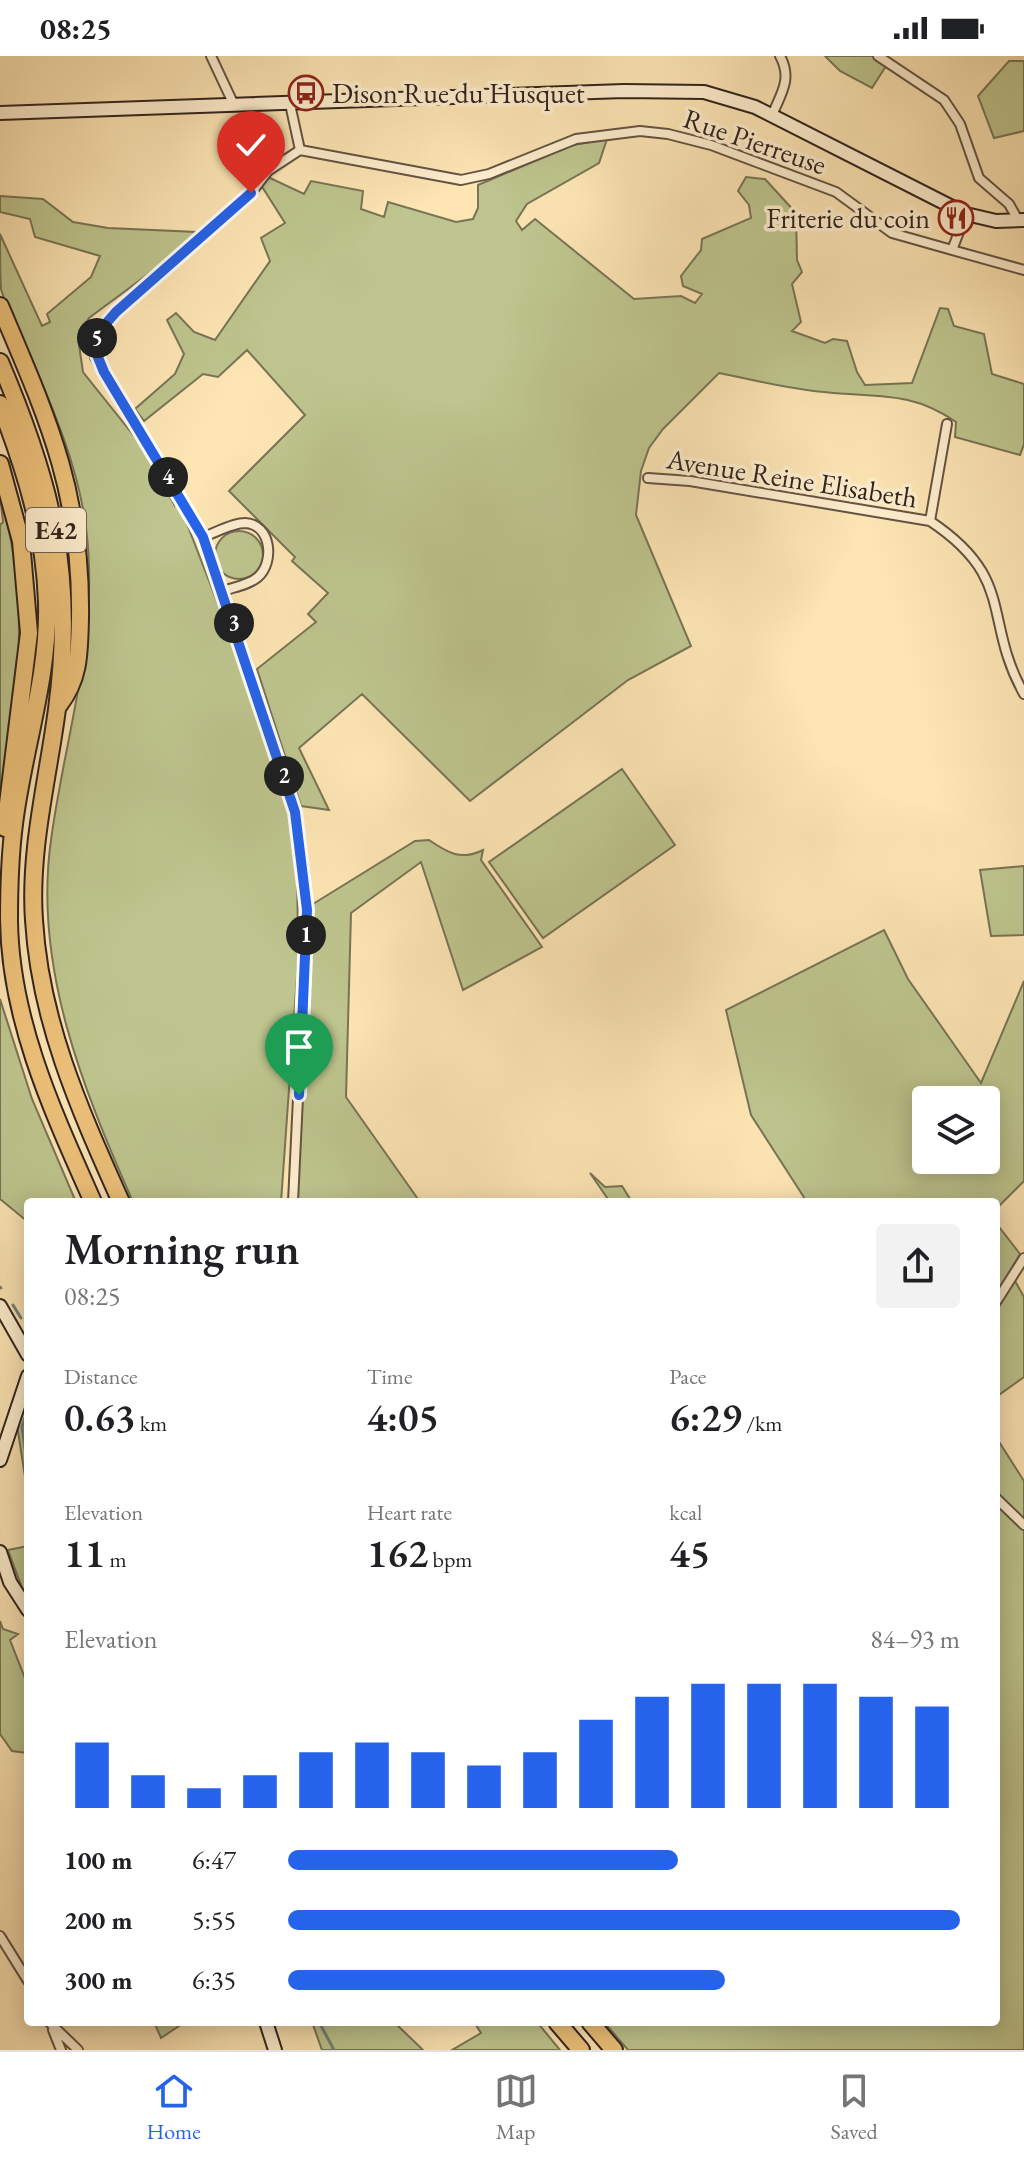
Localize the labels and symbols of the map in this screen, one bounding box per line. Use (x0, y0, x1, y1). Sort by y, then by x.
bus stop icon: Dison Rue du Husquet (287, 74, 325, 112)
place label: Dison Rue du Husquet (332, 75, 585, 111)
street label: Rue Pierreuse (679, 100, 831, 182)
pin (217, 111, 285, 193)
restaurant icon: Friterie du coin (937, 199, 975, 237)
place label: Friterie du coin (766, 200, 930, 236)
pin: 5 (77, 318, 117, 358)
street label: Avenue Reine Elisabeth (663, 440, 920, 516)
pin: 4 (148, 457, 188, 497)
road number: E42 (26, 508, 86, 552)
pin: 3 (214, 603, 254, 643)
pin: 2 (264, 756, 304, 796)
pin: 1 (286, 915, 326, 955)
pin (265, 1013, 333, 1095)

